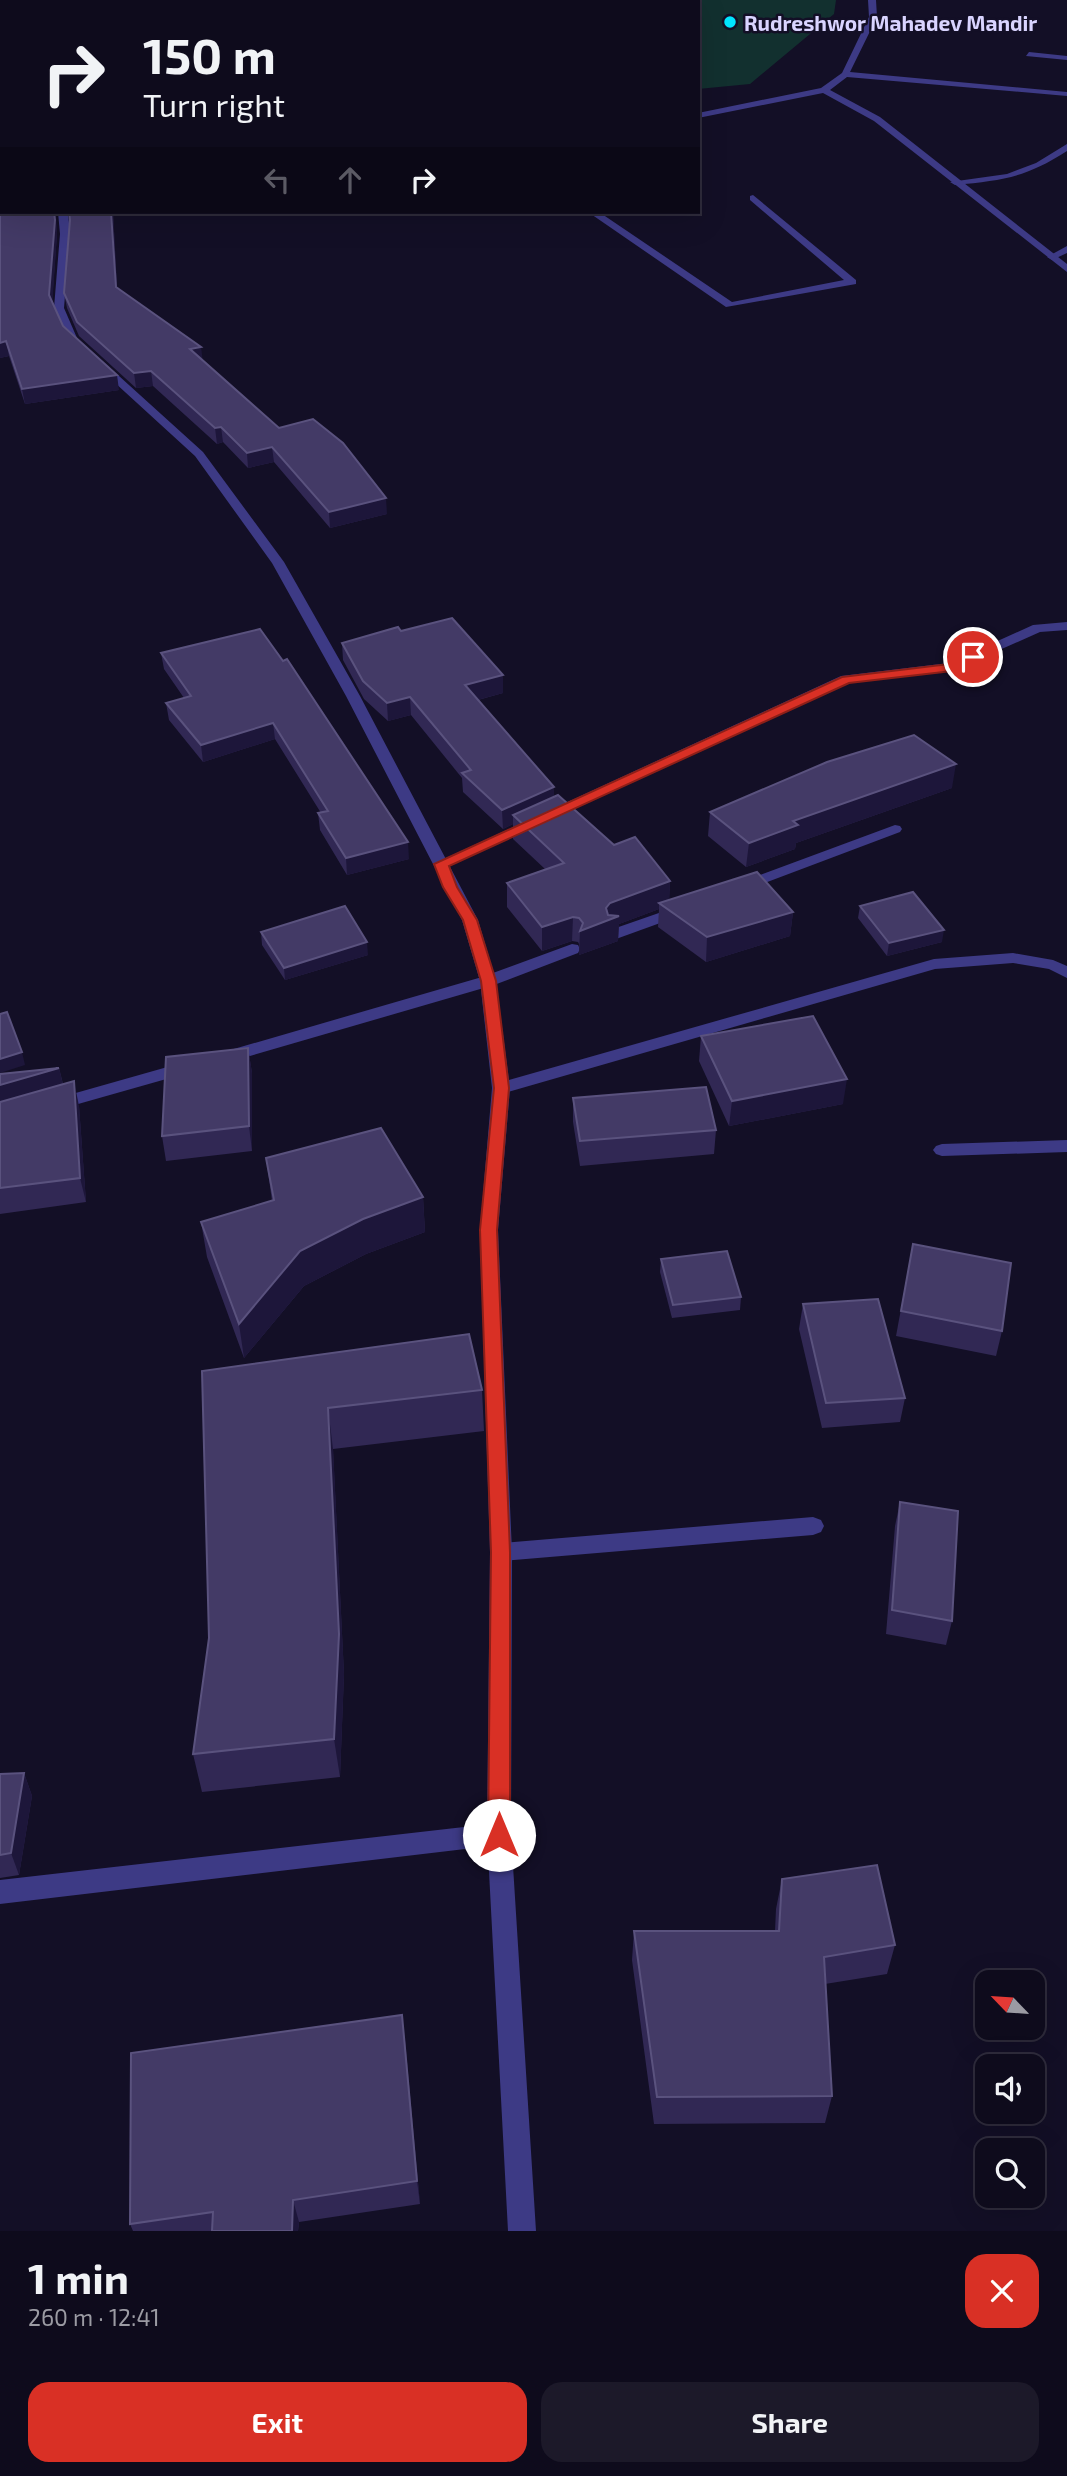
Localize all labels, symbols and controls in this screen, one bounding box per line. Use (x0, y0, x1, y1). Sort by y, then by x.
place label: Rudreshwor Mahadev Mandir (744, 10, 1037, 35)
marker: Rudreshwor Mahadev Mandir (722, 14, 738, 30)
text: 150 m (143, 25, 276, 84)
icon: right (28, 28, 119, 119)
text: Turn right (143, 85, 285, 123)
icon: left (258, 161, 296, 199)
icon: ahead (331, 161, 369, 199)
icon: right (404, 161, 442, 199)
pin (943, 627, 1003, 687)
icon: arrive (954, 638, 992, 676)
position arrow (462, 1798, 536, 1872)
north arrow (975, 1970, 1045, 2040)
map controls (975, 1970, 1045, 2208)
button: sound (975, 2054, 1045, 2124)
button: search (975, 2138, 1045, 2208)
text: 1 min (28, 2252, 129, 2302)
button: close (965, 2254, 1039, 2328)
text: 260 m · 12:41 (28, 2303, 160, 2331)
button: Exit (28, 2382, 527, 2462)
button: Share (541, 2382, 1039, 2462)

